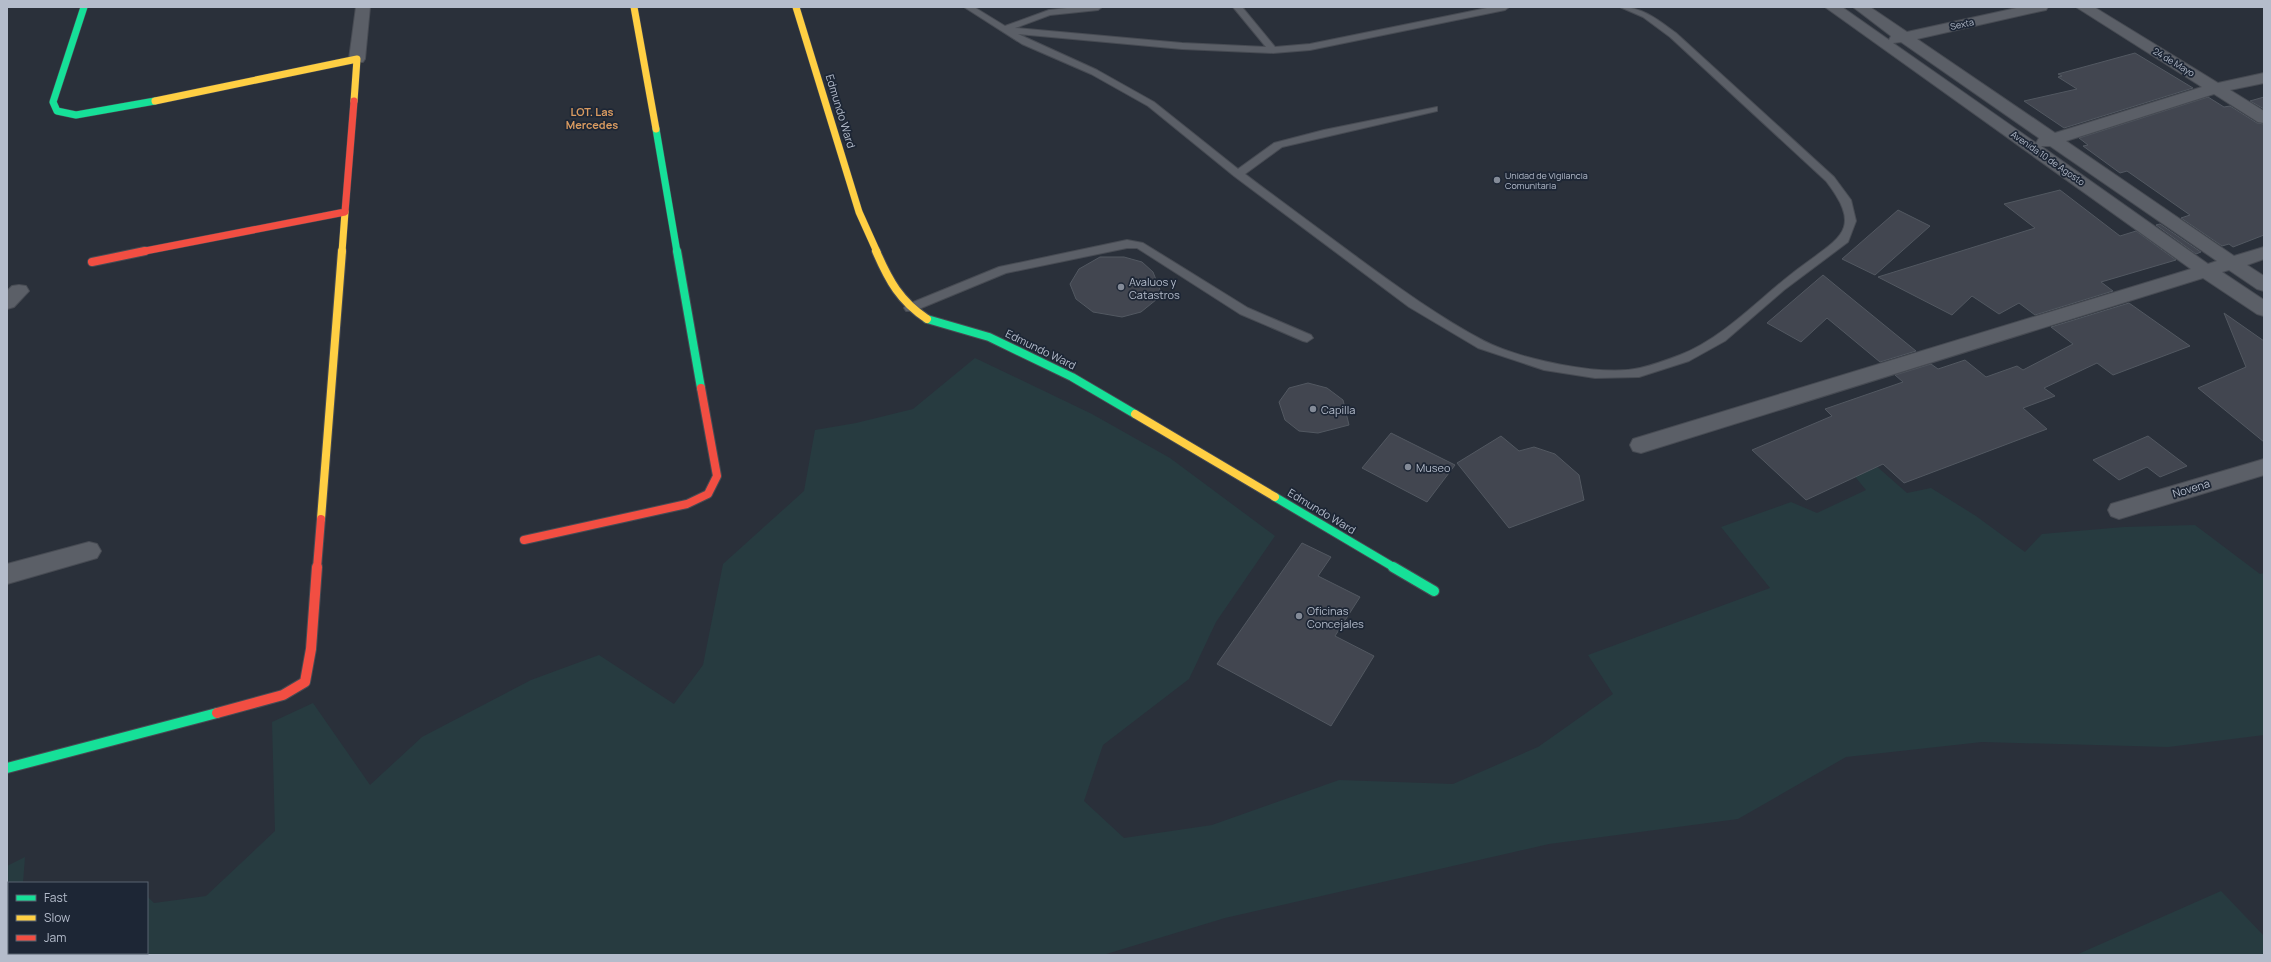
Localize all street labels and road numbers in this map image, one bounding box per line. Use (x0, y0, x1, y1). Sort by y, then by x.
street label: Sexta (1949, 15, 1975, 33)
street label: 24 de Mayo (2151, 44, 2197, 80)
street label: Edmundo Ward (823, 72, 859, 150)
street label: Avenida 10 de Agosto (2008, 128, 2088, 188)
street label: Edmundo Ward (1003, 325, 1079, 373)
street label: Novena (2171, 475, 2211, 501)
street label: Edmundo Ward (1285, 485, 1359, 537)

